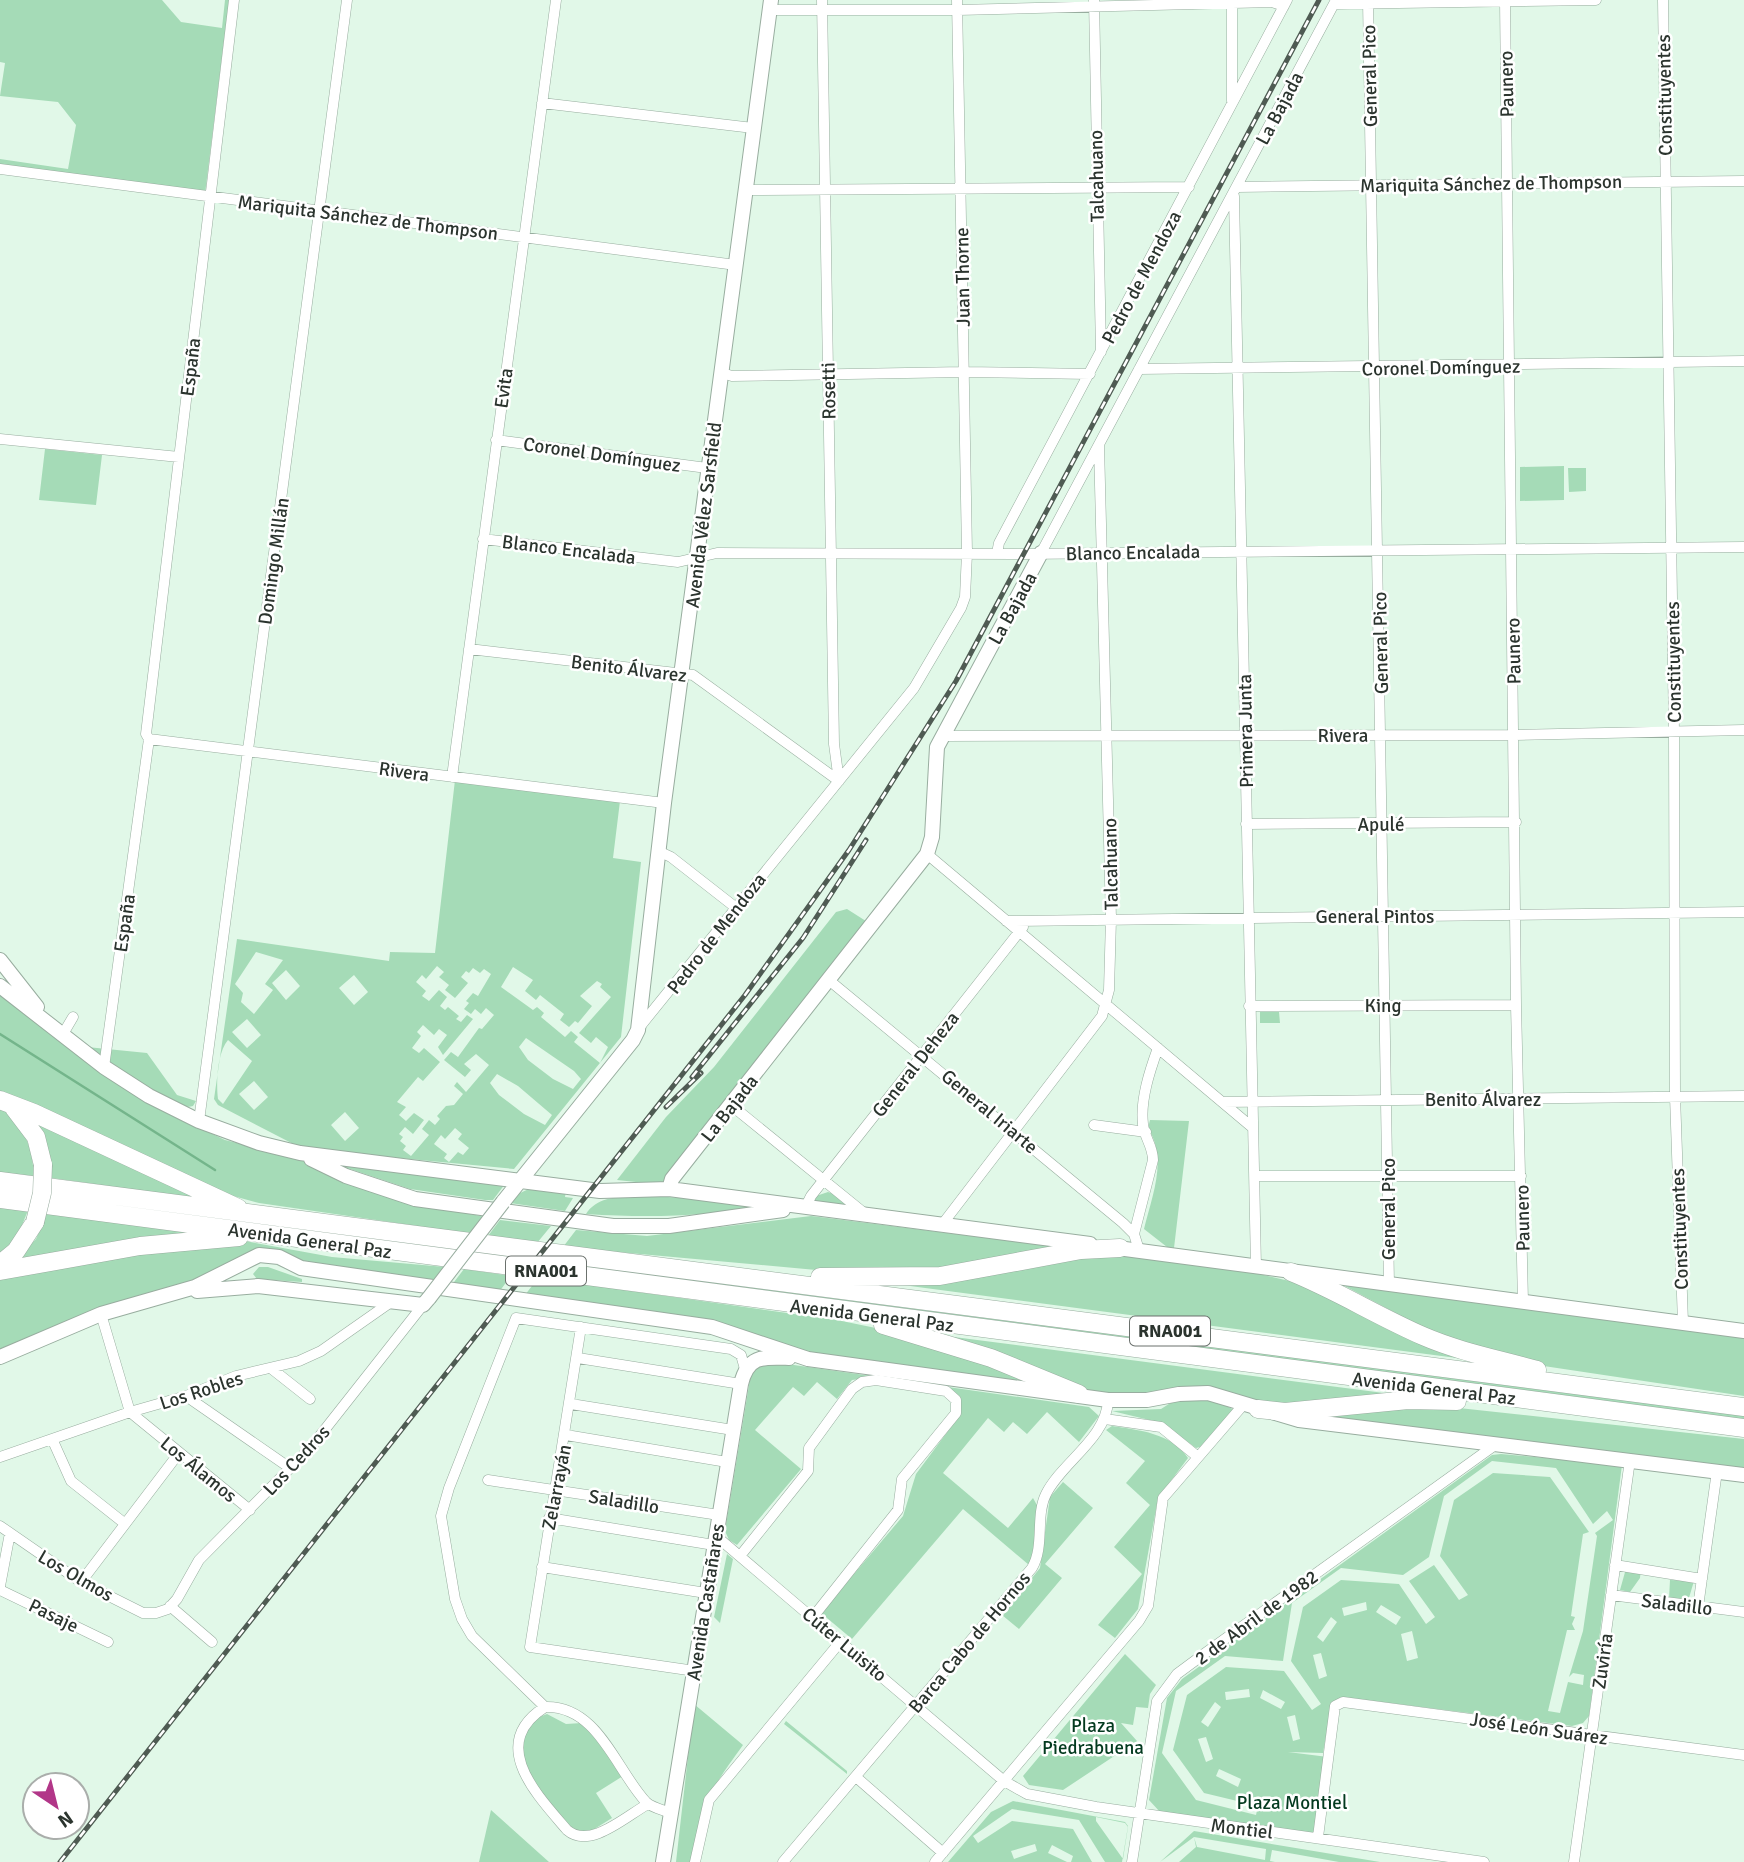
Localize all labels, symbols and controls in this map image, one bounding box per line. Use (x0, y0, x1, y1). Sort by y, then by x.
street label: General Pico (1357, 24, 1383, 127)
street label: Constituyentes (1652, 34, 1678, 156)
street label: Paunero (1494, 50, 1520, 118)
street label: La Bajada (1251, 68, 1309, 149)
street label: Talcahuano (1084, 130, 1110, 222)
street label: Mariquita Sánchez de Thompson (1360, 170, 1622, 198)
street label: Mariquita Sánchez de Thompson (236, 190, 500, 246)
street label: Pedro de Mendoza (1097, 207, 1187, 348)
street label: Juan Thorne (950, 227, 976, 327)
street label: España (176, 336, 206, 398)
street label: Coronel Domínguez (1362, 355, 1521, 381)
street label: Rosetti (817, 362, 841, 420)
street label: Evita (489, 367, 519, 410)
street label: Avenida Vélez Sarsfield (681, 421, 727, 609)
street label: Coronel Domínguez (522, 432, 682, 478)
street label: Domingo Millán (253, 496, 295, 626)
street label: Blanco Encalada (501, 530, 637, 570)
street label: Blanco Encalada (1066, 540, 1201, 566)
street label: La Bajada (983, 568, 1043, 649)
street label: General Pico (1368, 591, 1394, 694)
street label: Constituyentes (1661, 601, 1687, 723)
street label: Paunero (1501, 617, 1527, 685)
street label: Benito Álvarez (570, 650, 688, 688)
street label: Primera Junta (1233, 674, 1259, 788)
street label: Rivera (1318, 724, 1368, 748)
street label: Rivera (377, 757, 431, 787)
street label: Apulé (1358, 813, 1404, 837)
street label: Talcahuano (1098, 818, 1124, 910)
street label: Pedro de Mendoza (662, 868, 772, 999)
street label: España (109, 892, 141, 954)
street label: General Pintos (1316, 905, 1434, 929)
street label: King (1365, 994, 1401, 1018)
street label: General Deheza (867, 1007, 965, 1122)
street label: General Iriarte (936, 1064, 1043, 1159)
street label: La Bajada (696, 1070, 764, 1147)
street label: Benito Álvarez (1425, 1088, 1541, 1112)
street label: General Pico (1377, 1158, 1401, 1260)
street label: Constituyentes (1666, 1168, 1694, 1290)
street label: Paunero (1510, 1184, 1536, 1252)
street label: Avenida General Paz (227, 1218, 393, 1264)
road number: RNA001 (506, 1256, 586, 1286)
street label: Avenida General Paz (789, 1294, 955, 1338)
road number: RNA001 (1130, 1316, 1210, 1346)
street label: Los Robles (157, 1366, 246, 1416)
street label: Avenida General Paz (1351, 1367, 1517, 1411)
street label: Los Cedros (258, 1420, 335, 1501)
street label: Los Álamos (155, 1432, 242, 1508)
street label: Zelarrayán (537, 1442, 577, 1532)
street label: Saladillo (587, 1485, 661, 1519)
street label: Avenida Castañares (682, 1522, 730, 1682)
street label: Los Olmos (33, 1545, 118, 1607)
street label: 2 de Abril de 1982 (1190, 1565, 1323, 1671)
street label: Barca Cabo de Hornos (903, 1567, 1036, 1718)
street label: Saladillo (1640, 1589, 1714, 1621)
street label: Pasaje (25, 1594, 83, 1638)
street label: Cúter Luisito (797, 1602, 892, 1687)
street label: Zuviría (1587, 1632, 1619, 1691)
street label: José León Suárez (1468, 1707, 1609, 1751)
park label: Plaza Piedrabuena (1042, 1714, 1144, 1760)
north arrow (21, 1771, 91, 1841)
park label: Plaza Montiel (1237, 1791, 1347, 1815)
text: N (53, 1805, 77, 1833)
street label: Montiel (1209, 1813, 1274, 1845)

